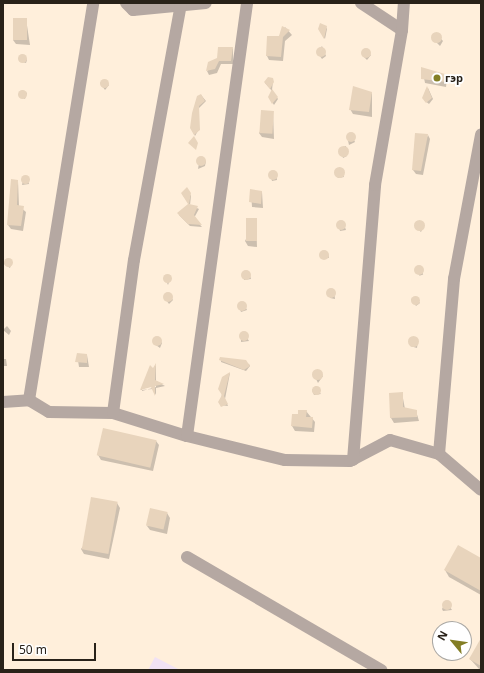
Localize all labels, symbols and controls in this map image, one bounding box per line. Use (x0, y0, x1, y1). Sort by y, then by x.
place label: гэр (445, 71, 463, 85)
marker: гэр (432, 73, 442, 83)
north arrow (432, 621, 472, 661)
text: N (433, 628, 451, 643)
scale bar (14, 635, 98, 661)
text: 50 m (19, 641, 47, 658)

